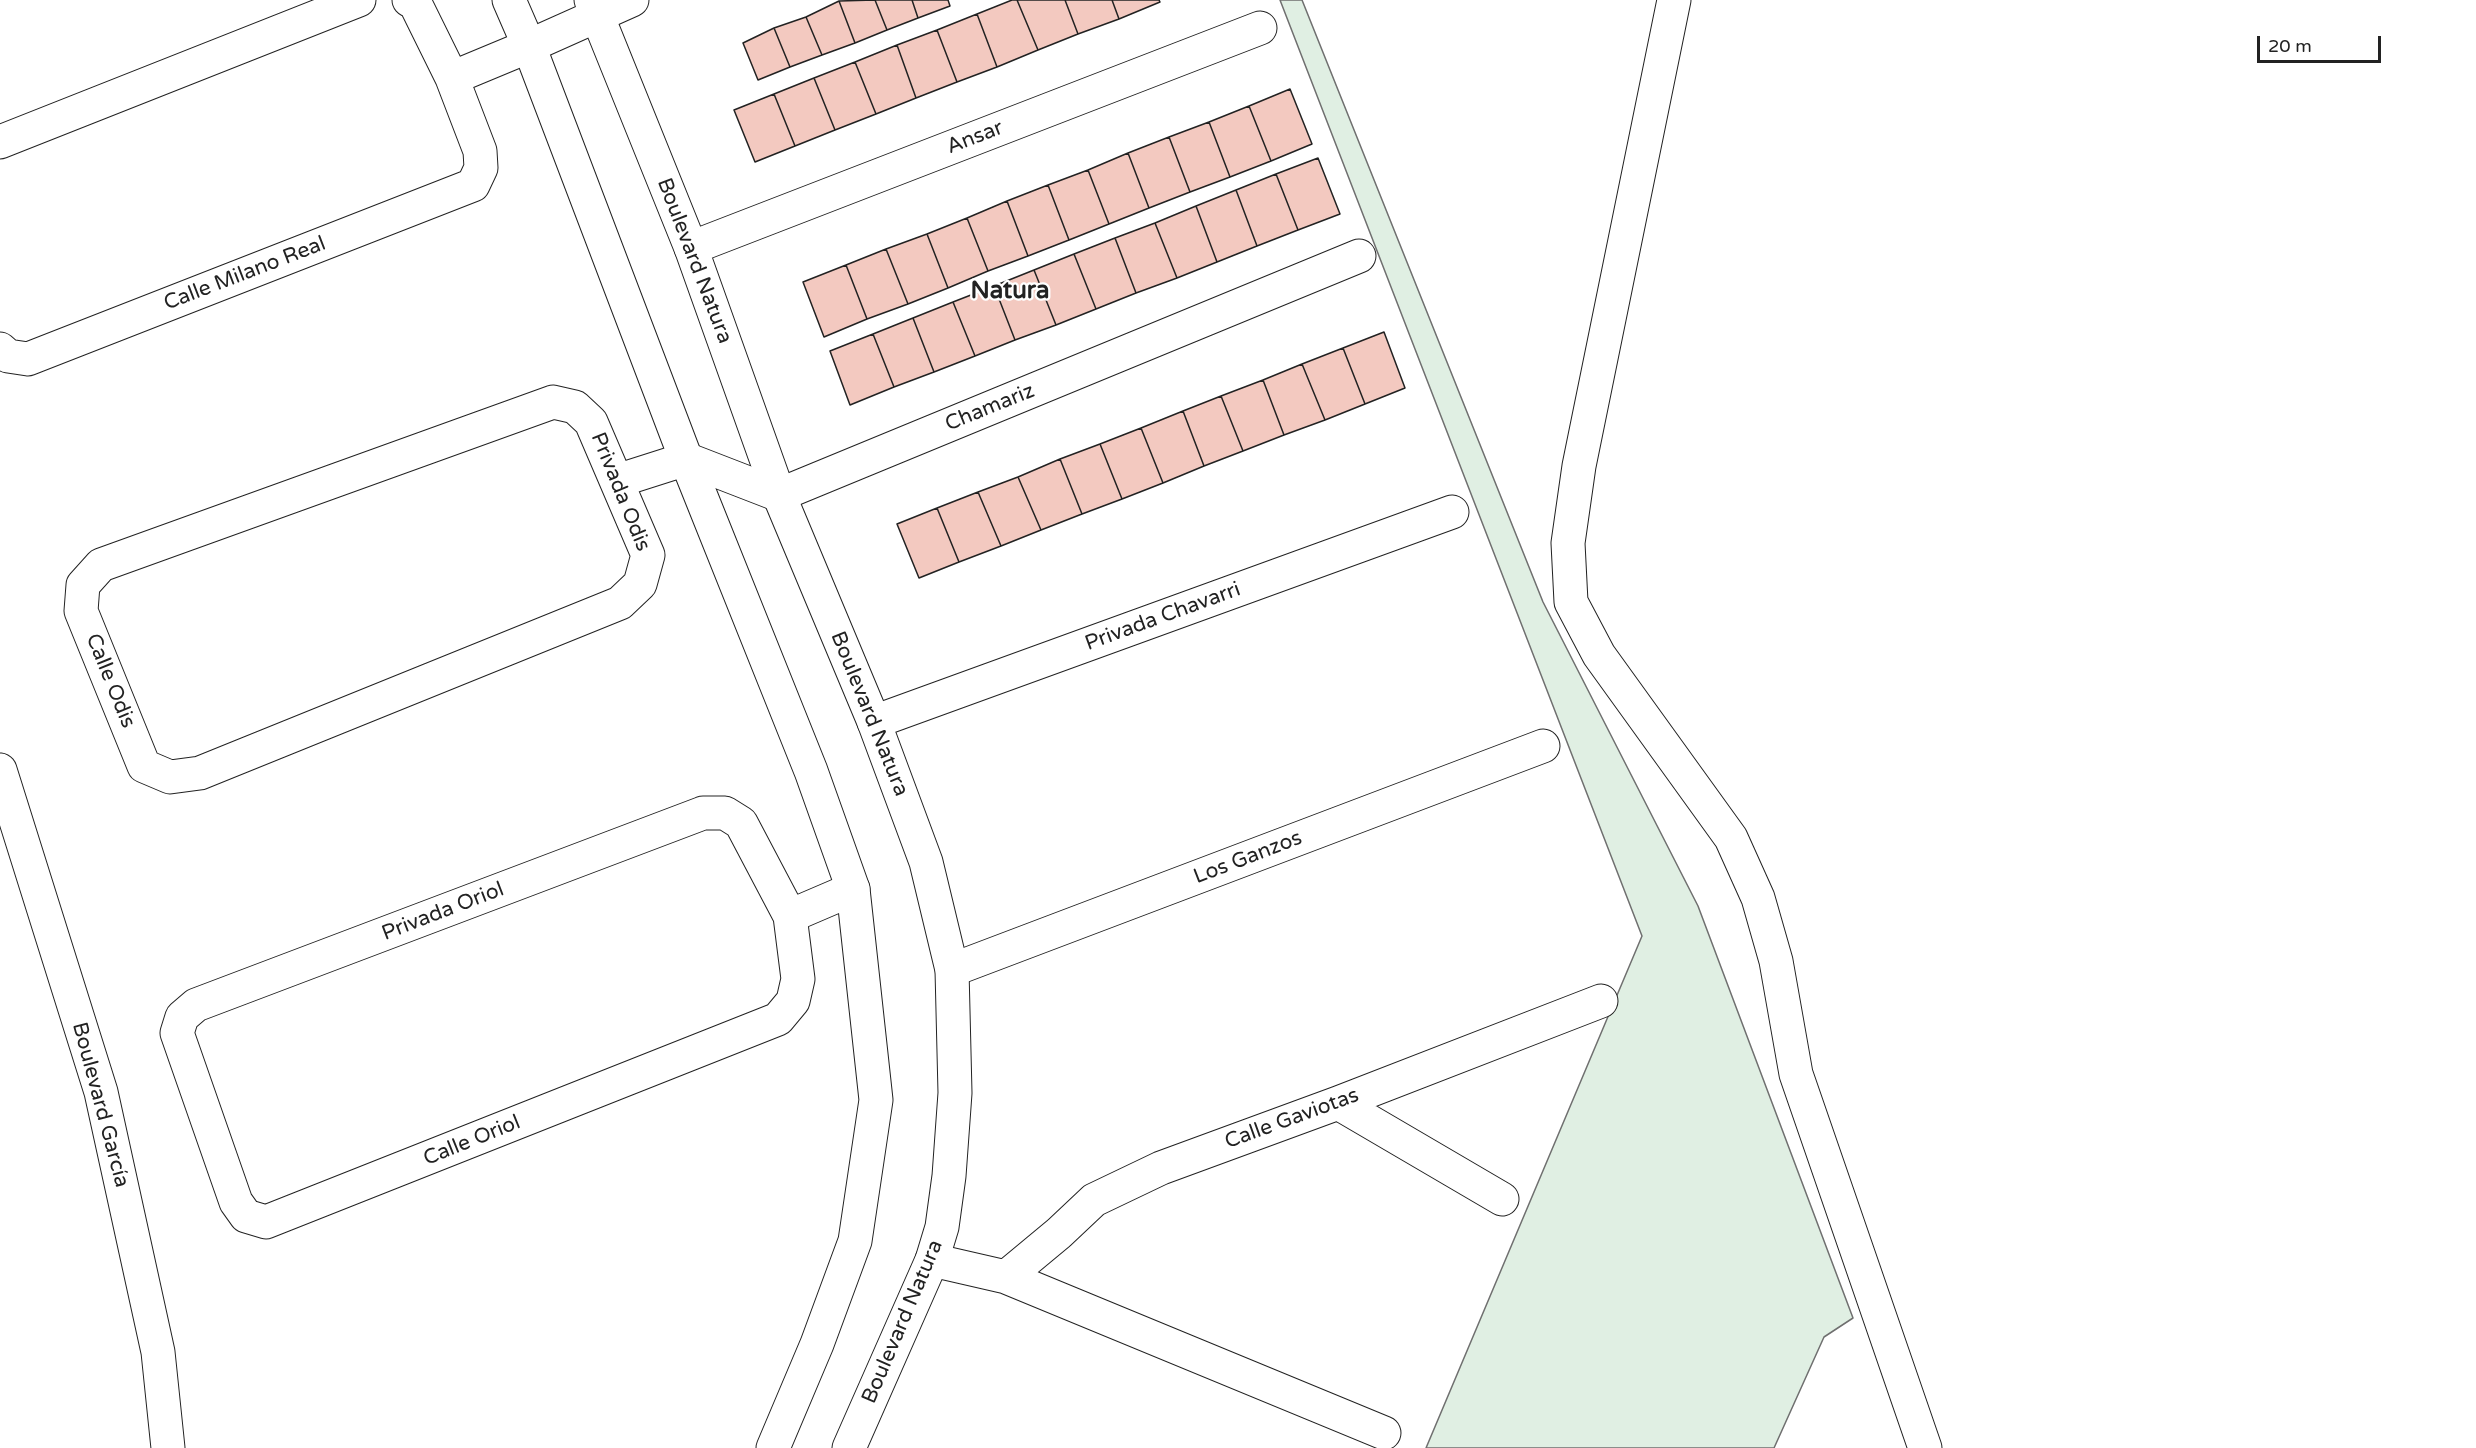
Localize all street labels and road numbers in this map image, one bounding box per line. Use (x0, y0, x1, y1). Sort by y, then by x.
street label: Ansar (943, 116, 1007, 160)
street label: Boulevard Natura (651, 175, 737, 347)
street label: Calle Milano Real (160, 232, 330, 316)
street label: Chamariz (942, 379, 1038, 437)
street label: Privada Odis (585, 429, 655, 555)
street label: Privada Chavarri (1082, 577, 1244, 657)
street label: Boulevard Natura (824, 628, 914, 800)
street label: Calle Odis (80, 630, 140, 732)
street label: Los Ganzos (1190, 826, 1306, 890)
street label: Privada Oriol (378, 877, 508, 947)
street label: Boulevard García (66, 1020, 134, 1190)
street label: Calle Gaviotas (1222, 1083, 1362, 1155)
street label: Calle Oriol (420, 1110, 524, 1172)
street label: Boulevard Natura (857, 1236, 949, 1408)

